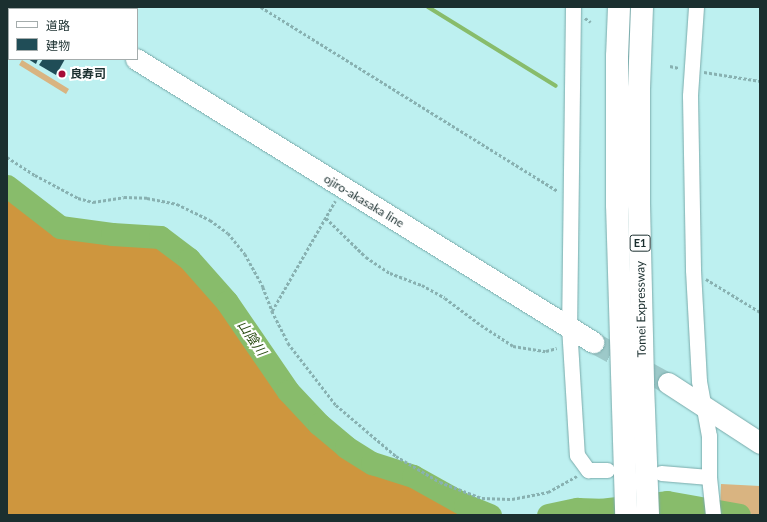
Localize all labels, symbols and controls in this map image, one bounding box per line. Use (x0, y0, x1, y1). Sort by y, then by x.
legend (8, 8, 138, 60)
text: 道路 (46, 18, 70, 33)
text: 建物 (46, 38, 70, 53)
place label: 良寿司 (70, 67, 106, 81)
marker: 良寿司 (57, 69, 67, 79)
street label: ojiro-akasaka line (321, 171, 407, 231)
road number: E1 (629, 234, 651, 252)
street label: Tomei Expressway (633, 261, 649, 357)
water label: 山陰川 (234, 318, 270, 358)

